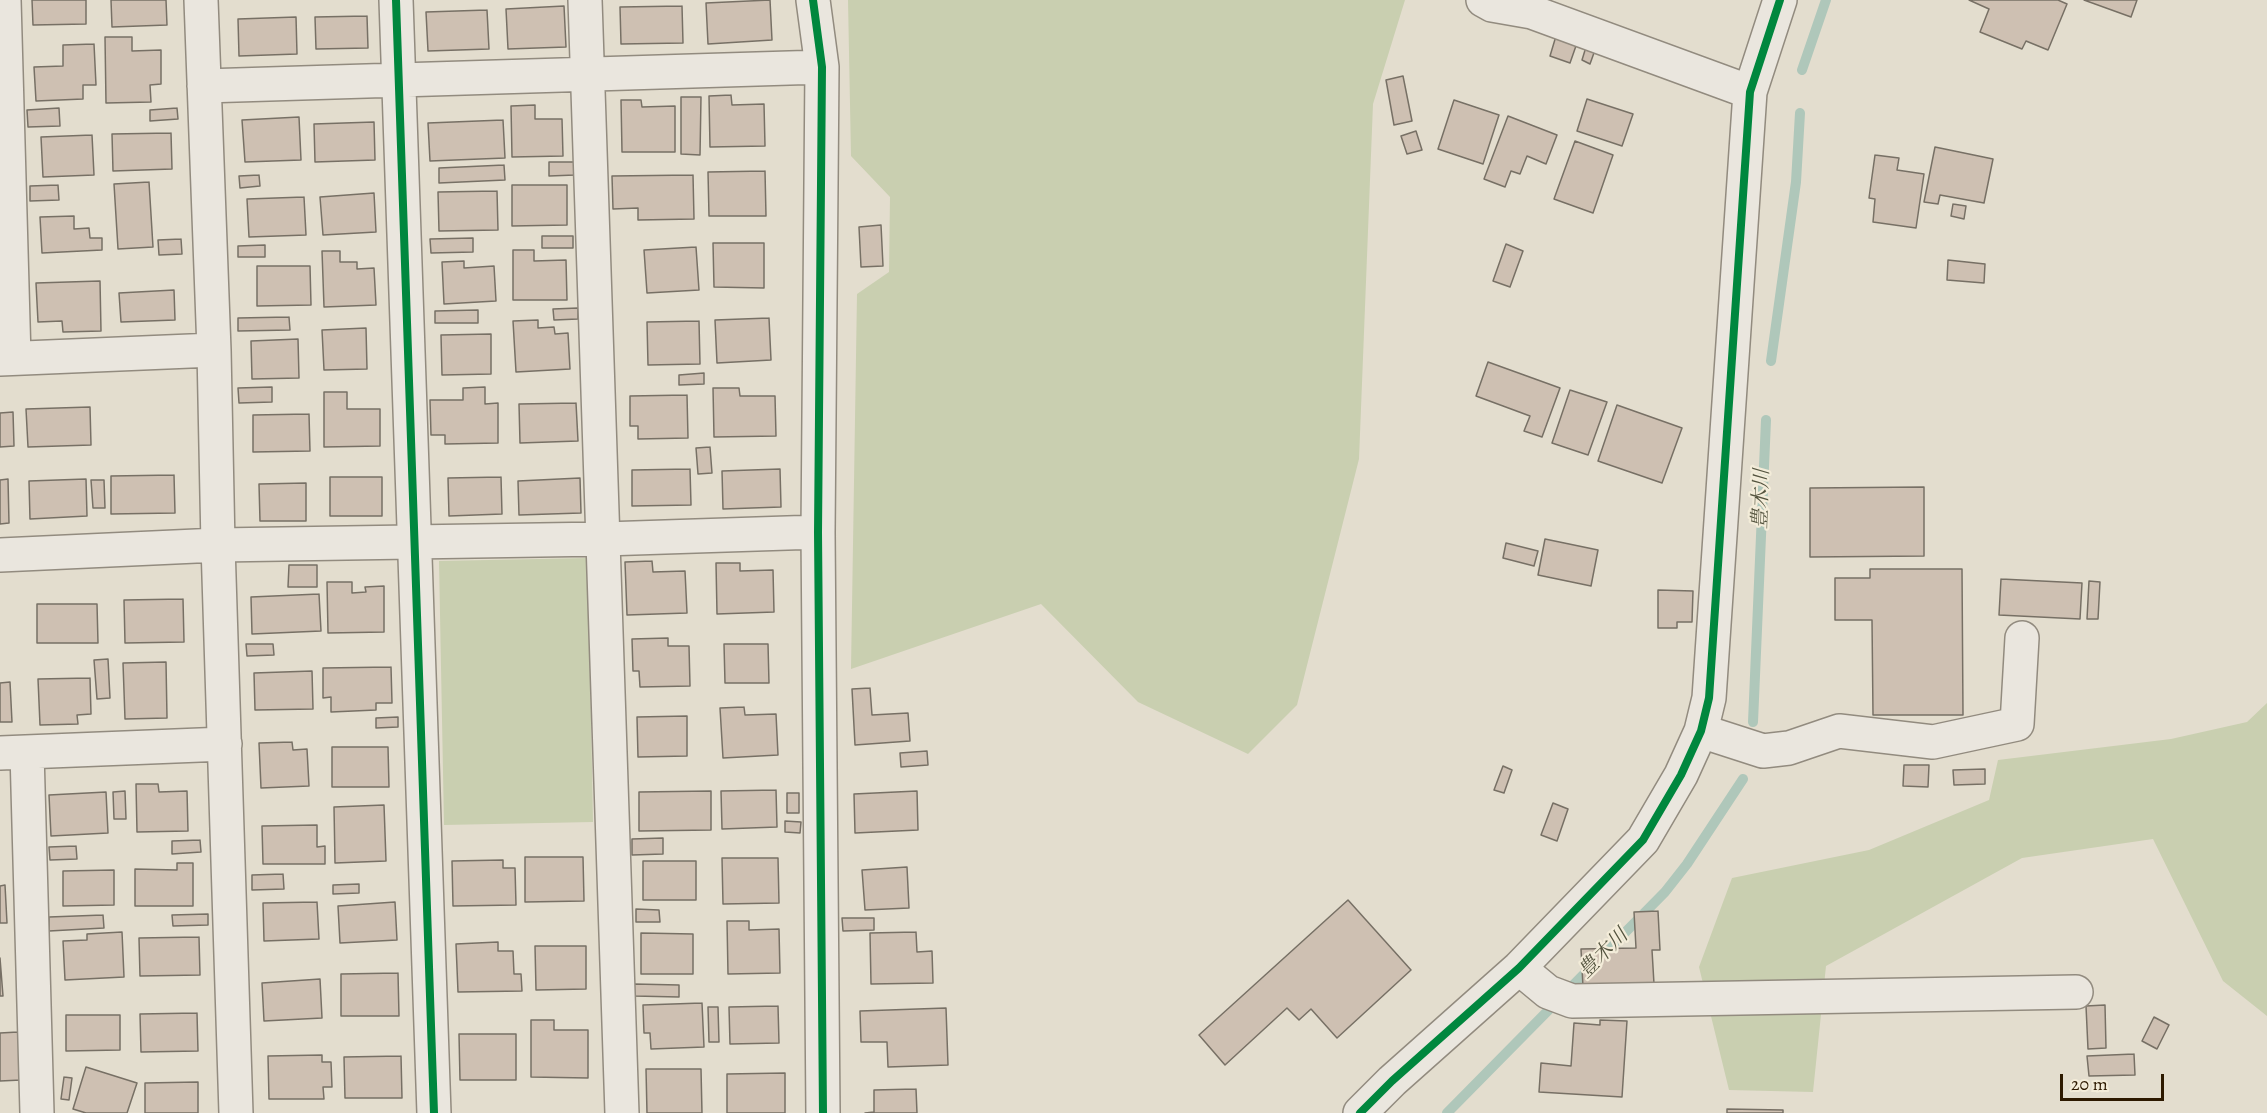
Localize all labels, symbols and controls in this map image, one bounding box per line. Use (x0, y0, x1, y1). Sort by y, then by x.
water label: 豊木川 (1749, 469, 1775, 529)
water label: 豊木川 (1574, 924, 1634, 984)
scale bar (2063, 1062, 2166, 1100)
text: 20 m (2071, 1072, 2108, 1096)

